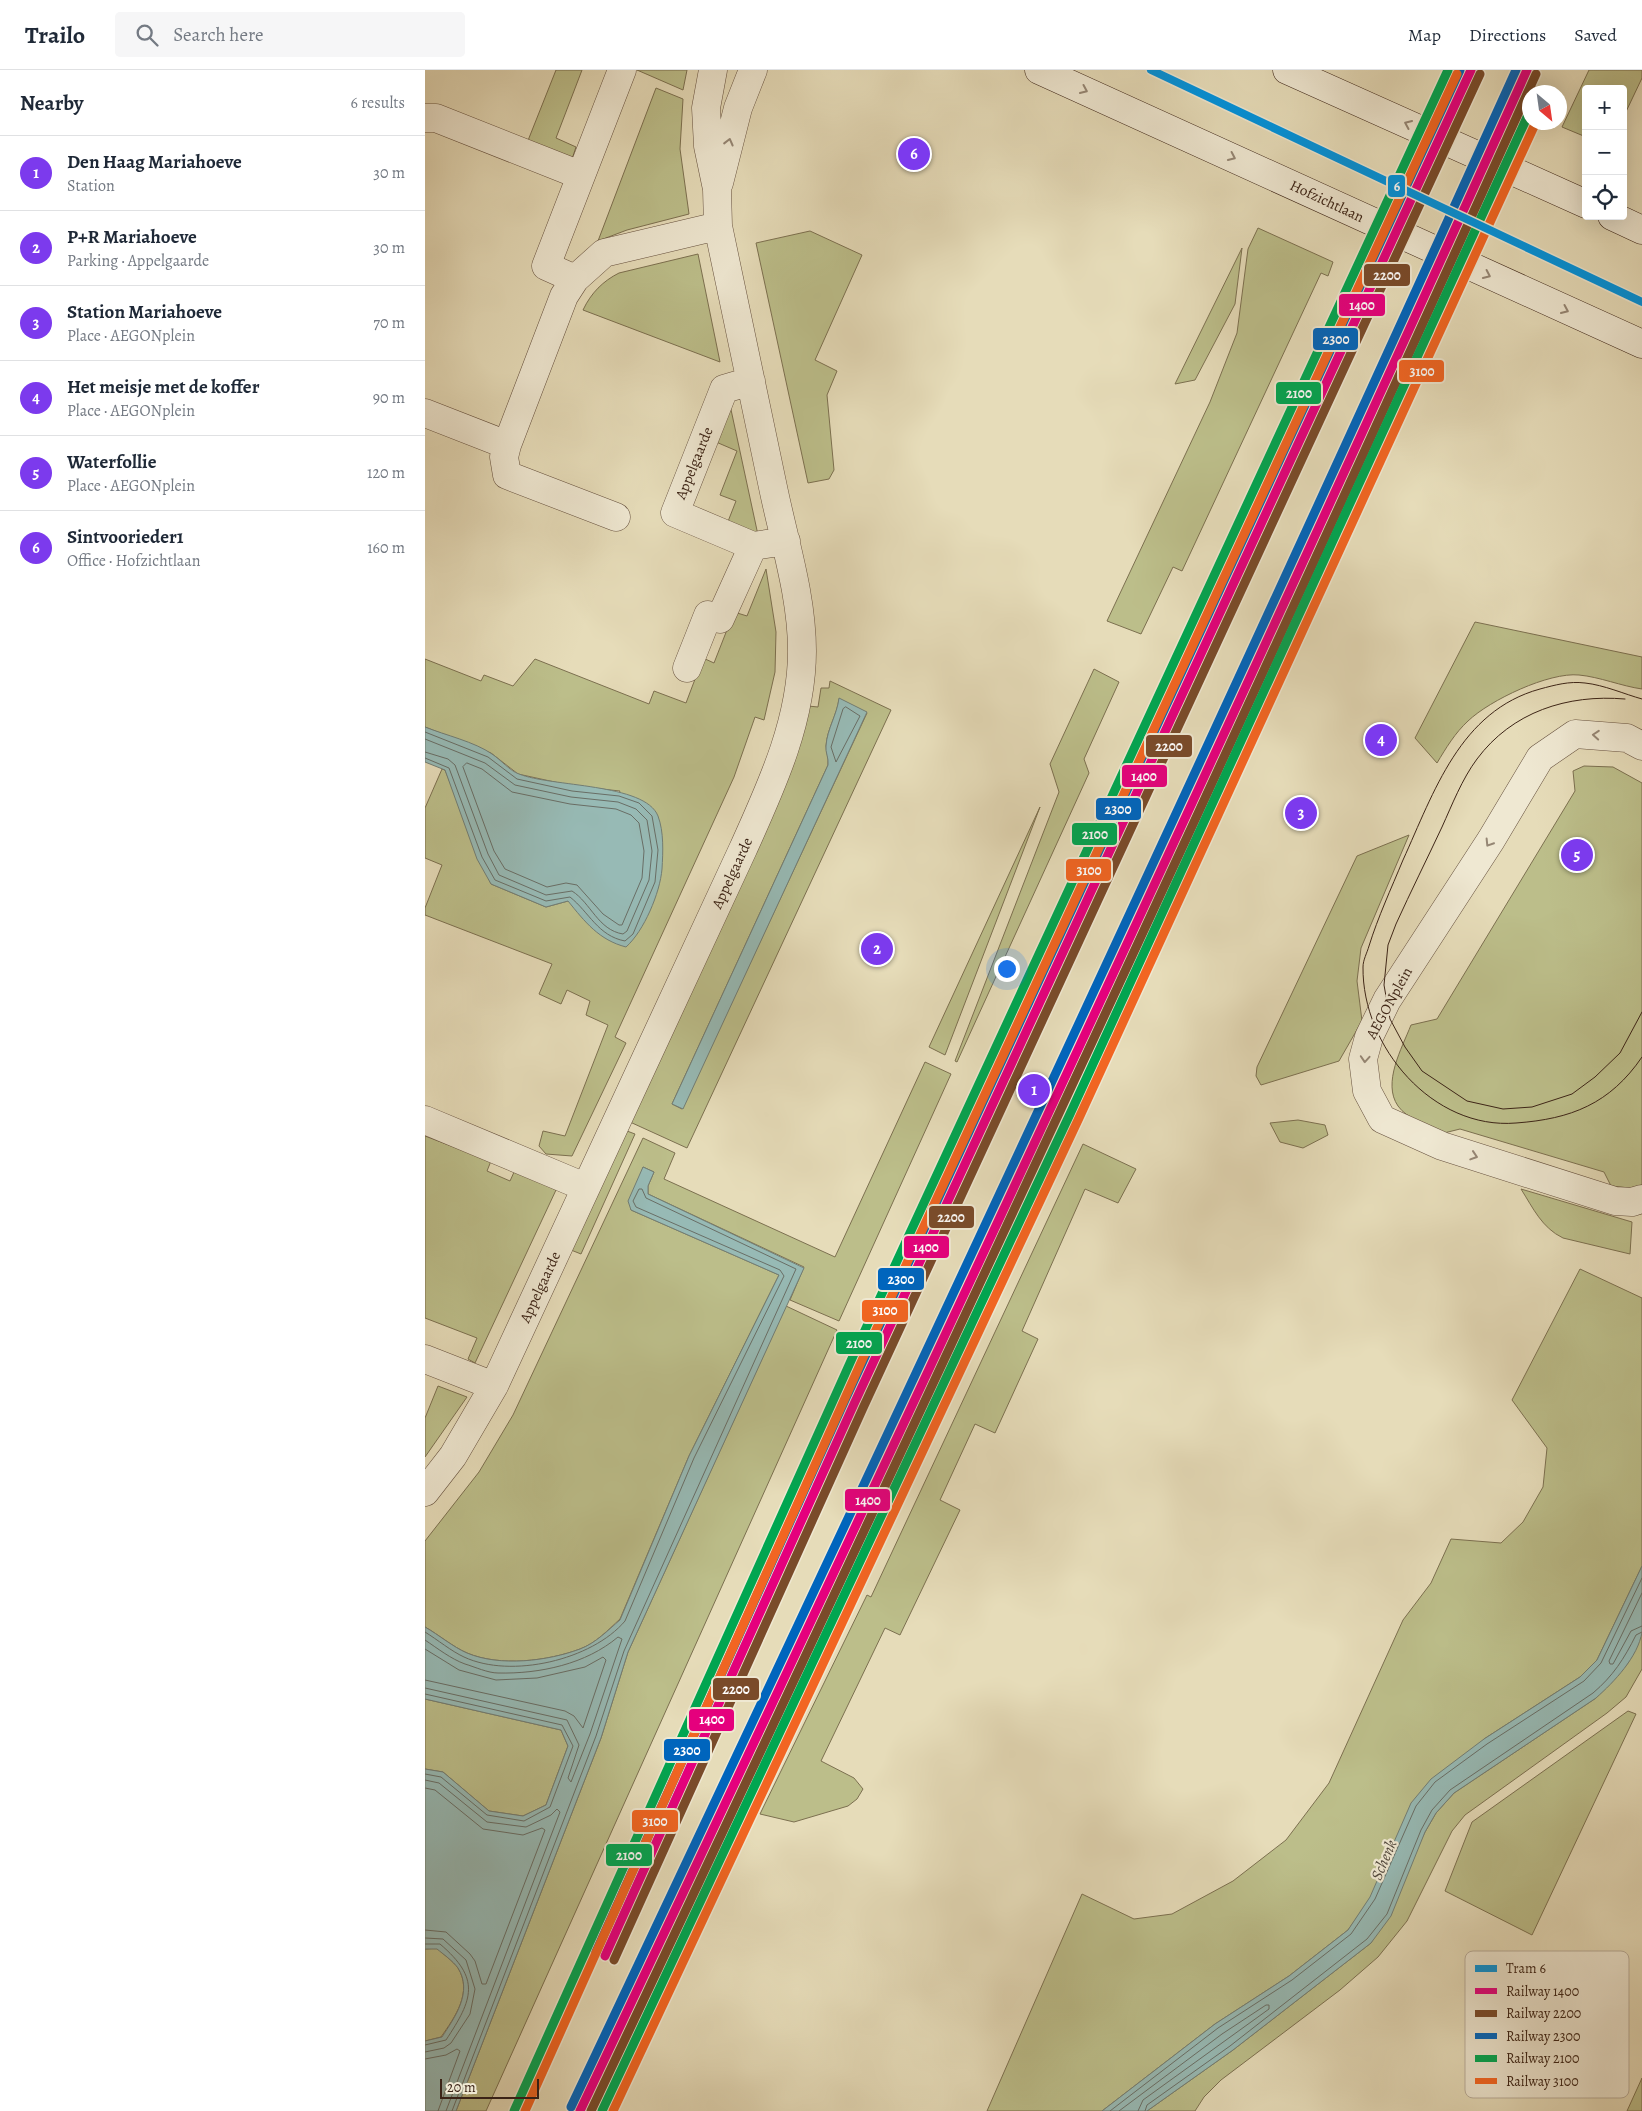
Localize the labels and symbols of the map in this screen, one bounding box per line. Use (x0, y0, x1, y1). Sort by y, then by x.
one-way arrow (1079, 83, 1088, 94)
north arrow (1522, 85, 1567, 130)
one-way arrow (1404, 120, 1413, 131)
pin: 6 (898, 135, 930, 173)
one-way arrow (723, 137, 734, 146)
one-way arrow (1227, 151, 1236, 162)
line badge: 6 (1387, 174, 1406, 198)
street label: Hofzichtlaan (1287, 175, 1367, 227)
text: 6 (1394, 177, 1401, 196)
line badge: 2200 (1363, 263, 1411, 287)
text: 2200 (1373, 266, 1401, 285)
one-way arrow (1482, 269, 1491, 280)
line badge: 1400 (1338, 293, 1386, 317)
text: 1400 (1349, 296, 1375, 315)
one-way arrow (1560, 304, 1569, 315)
line badge: 2300 (1312, 327, 1359, 351)
text: 2300 (1323, 330, 1349, 349)
line badge: 3100 (1398, 359, 1445, 383)
text: 3100 (1409, 362, 1435, 381)
line badge: 2100 (1275, 381, 1322, 405)
text: 2100 (1286, 384, 1312, 403)
street label: Appelgaarde (670, 424, 718, 503)
pin: 4 (1365, 721, 1397, 759)
one-way arrow (1591, 729, 1599, 740)
line badge: 2200 (1145, 734, 1193, 758)
text: 2200 (1155, 737, 1183, 756)
line badge: 1400 (1121, 764, 1168, 788)
text: 1400 (1131, 767, 1157, 786)
pin: 3 (1285, 794, 1317, 832)
line badge: 2300 (1095, 797, 1142, 821)
text: 2300 (1105, 800, 1131, 819)
line badge: 2100 (1071, 822, 1118, 846)
text: 2100 (1082, 825, 1108, 844)
street label: Appelgaarde (706, 834, 757, 913)
pin: 5 (1561, 836, 1593, 874)
one-way arrow (1486, 837, 1495, 846)
line badge: 3100 (1065, 858, 1112, 882)
text: 3100 (1076, 861, 1102, 880)
pin: 2 (861, 930, 893, 968)
your location (994, 956, 1020, 982)
street label: AEGONplein (1361, 963, 1417, 1043)
one-way arrow (1359, 1056, 1370, 1064)
pin: 1 (1018, 1071, 1050, 1109)
one-way arrow (1469, 1150, 1477, 1160)
line badge: 2200 (928, 1205, 975, 1229)
text: 2200 (937, 1208, 965, 1227)
line badge: 1400 (903, 1235, 950, 1259)
text: 1400 (913, 1238, 939, 1257)
street label: Appelgaarde (514, 1248, 565, 1327)
line badge: 2300 (877, 1267, 925, 1291)
text: 2300 (888, 1270, 914, 1289)
line badge: 3100 (861, 1299, 909, 1323)
text: 3100 (872, 1301, 898, 1320)
line badge: 2100 (835, 1331, 883, 1355)
text: 2100 (846, 1334, 872, 1353)
line badge: 1400 (844, 1488, 891, 1512)
text: 1400 (855, 1491, 881, 1510)
line badge: 2200 (712, 1677, 760, 1701)
text: 2200 (722, 1680, 750, 1699)
line badge: 1400 (688, 1708, 735, 1732)
text: 1400 (699, 1710, 725, 1729)
line badge: 2300 (663, 1738, 711, 1762)
text: 2300 (674, 1741, 700, 1760)
line badge: 3100 (631, 1809, 679, 1833)
text: 3100 (642, 1812, 668, 1831)
water label: Schenk (1366, 1836, 1402, 1884)
line badge: 2100 (605, 1843, 653, 1867)
text: 2100 (616, 1846, 642, 1865)
legend (1465, 1951, 1629, 2098)
text: Tram 6 (1506, 1959, 1546, 1978)
text: Railway 1400 (1506, 1982, 1579, 2001)
text: Railway 2200 (1506, 2004, 1581, 2023)
text: Railway 2300 (1506, 2027, 1580, 2046)
text: Railway 2100 (1506, 2049, 1579, 2068)
text: Railway 3100 (1506, 2072, 1579, 2091)
scale bar (440, 2076, 539, 2099)

